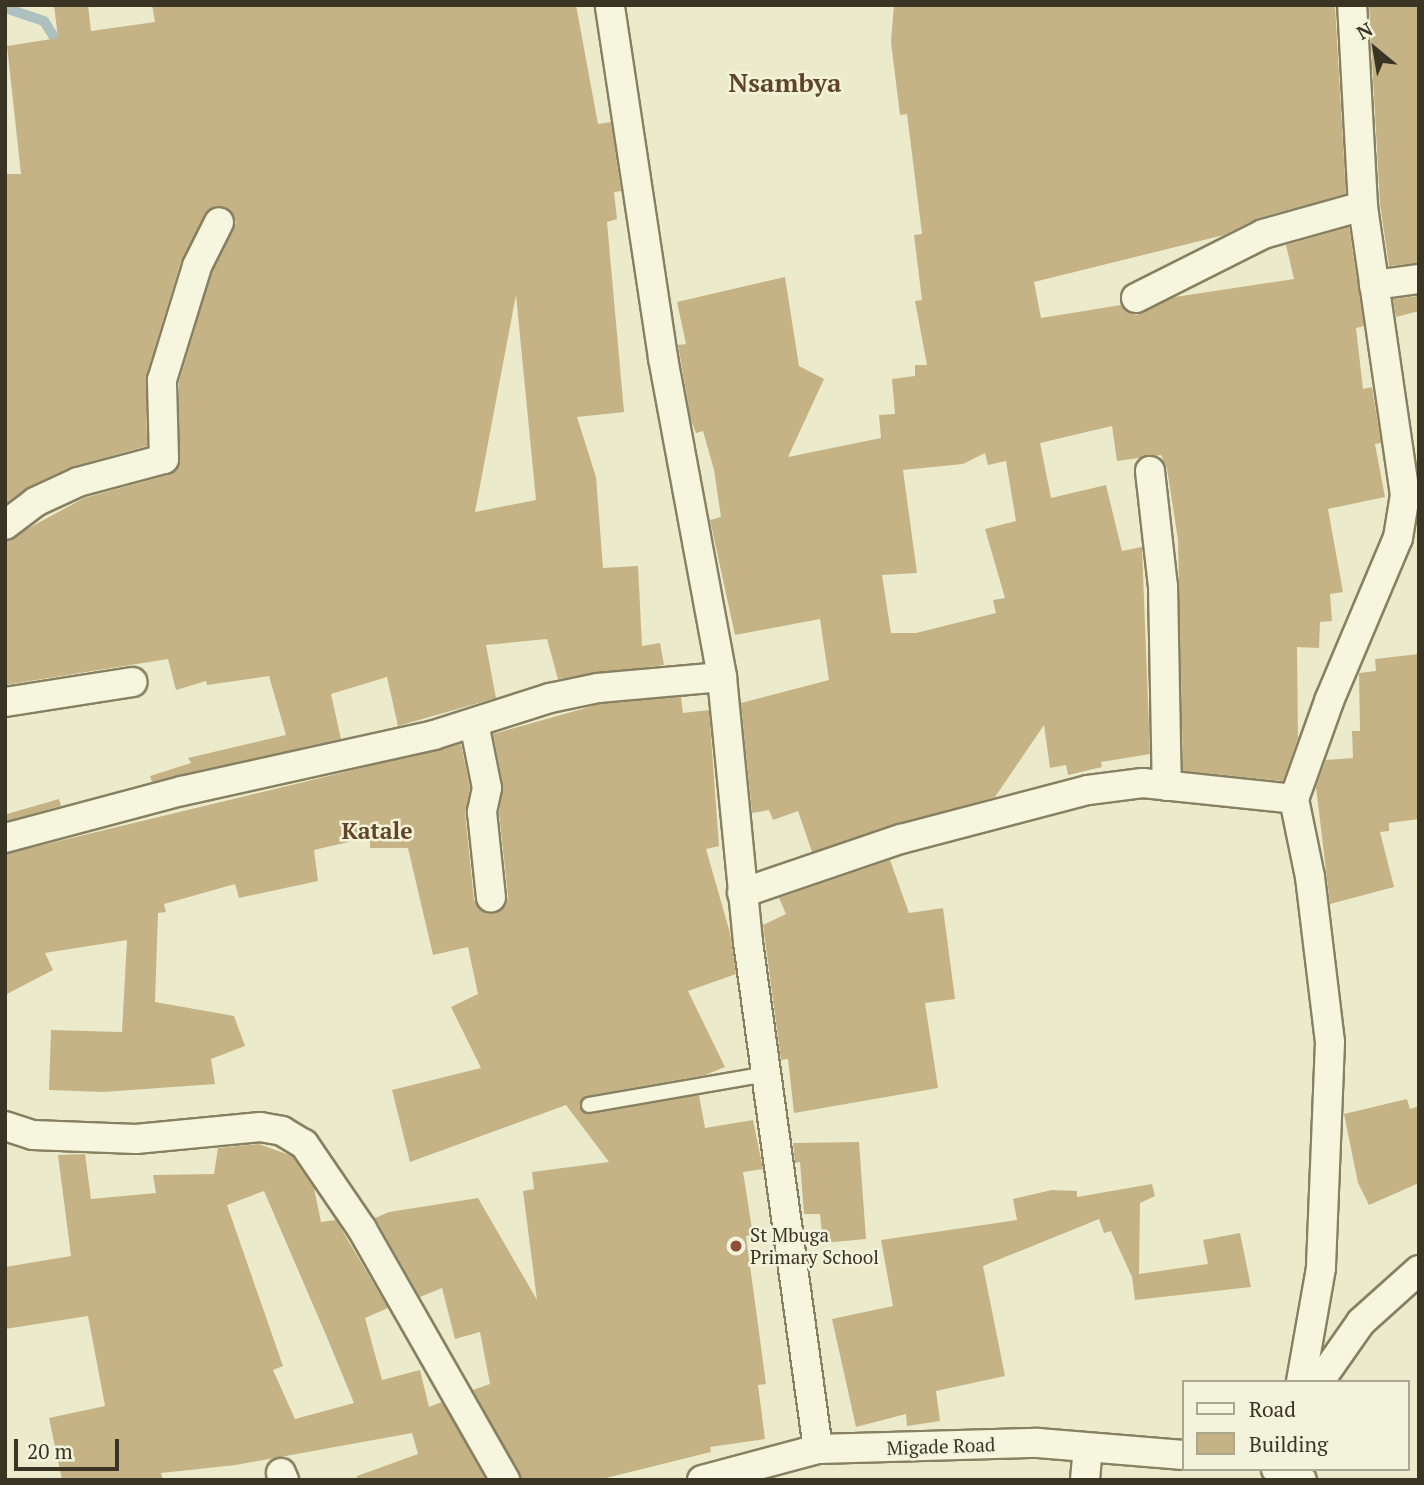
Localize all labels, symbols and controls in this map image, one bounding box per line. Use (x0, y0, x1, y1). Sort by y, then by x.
north arrow (1340, 14, 1410, 84)
text: N (1352, 16, 1377, 45)
district label: Nsambya (728, 67, 842, 99)
district label: Katale (341, 817, 413, 845)
place label: St Mbuga Primary School (750, 1224, 879, 1268)
marker: St Mbuga Primary School (728, 1238, 744, 1254)
legend (1182, 1380, 1410, 1471)
text: Road (1249, 1395, 1296, 1423)
scale bar (18, 1426, 122, 1470)
text: Building (1249, 1430, 1328, 1458)
street label: Migade Road (886, 1433, 996, 1459)
text: 20 m (27, 1437, 73, 1465)

